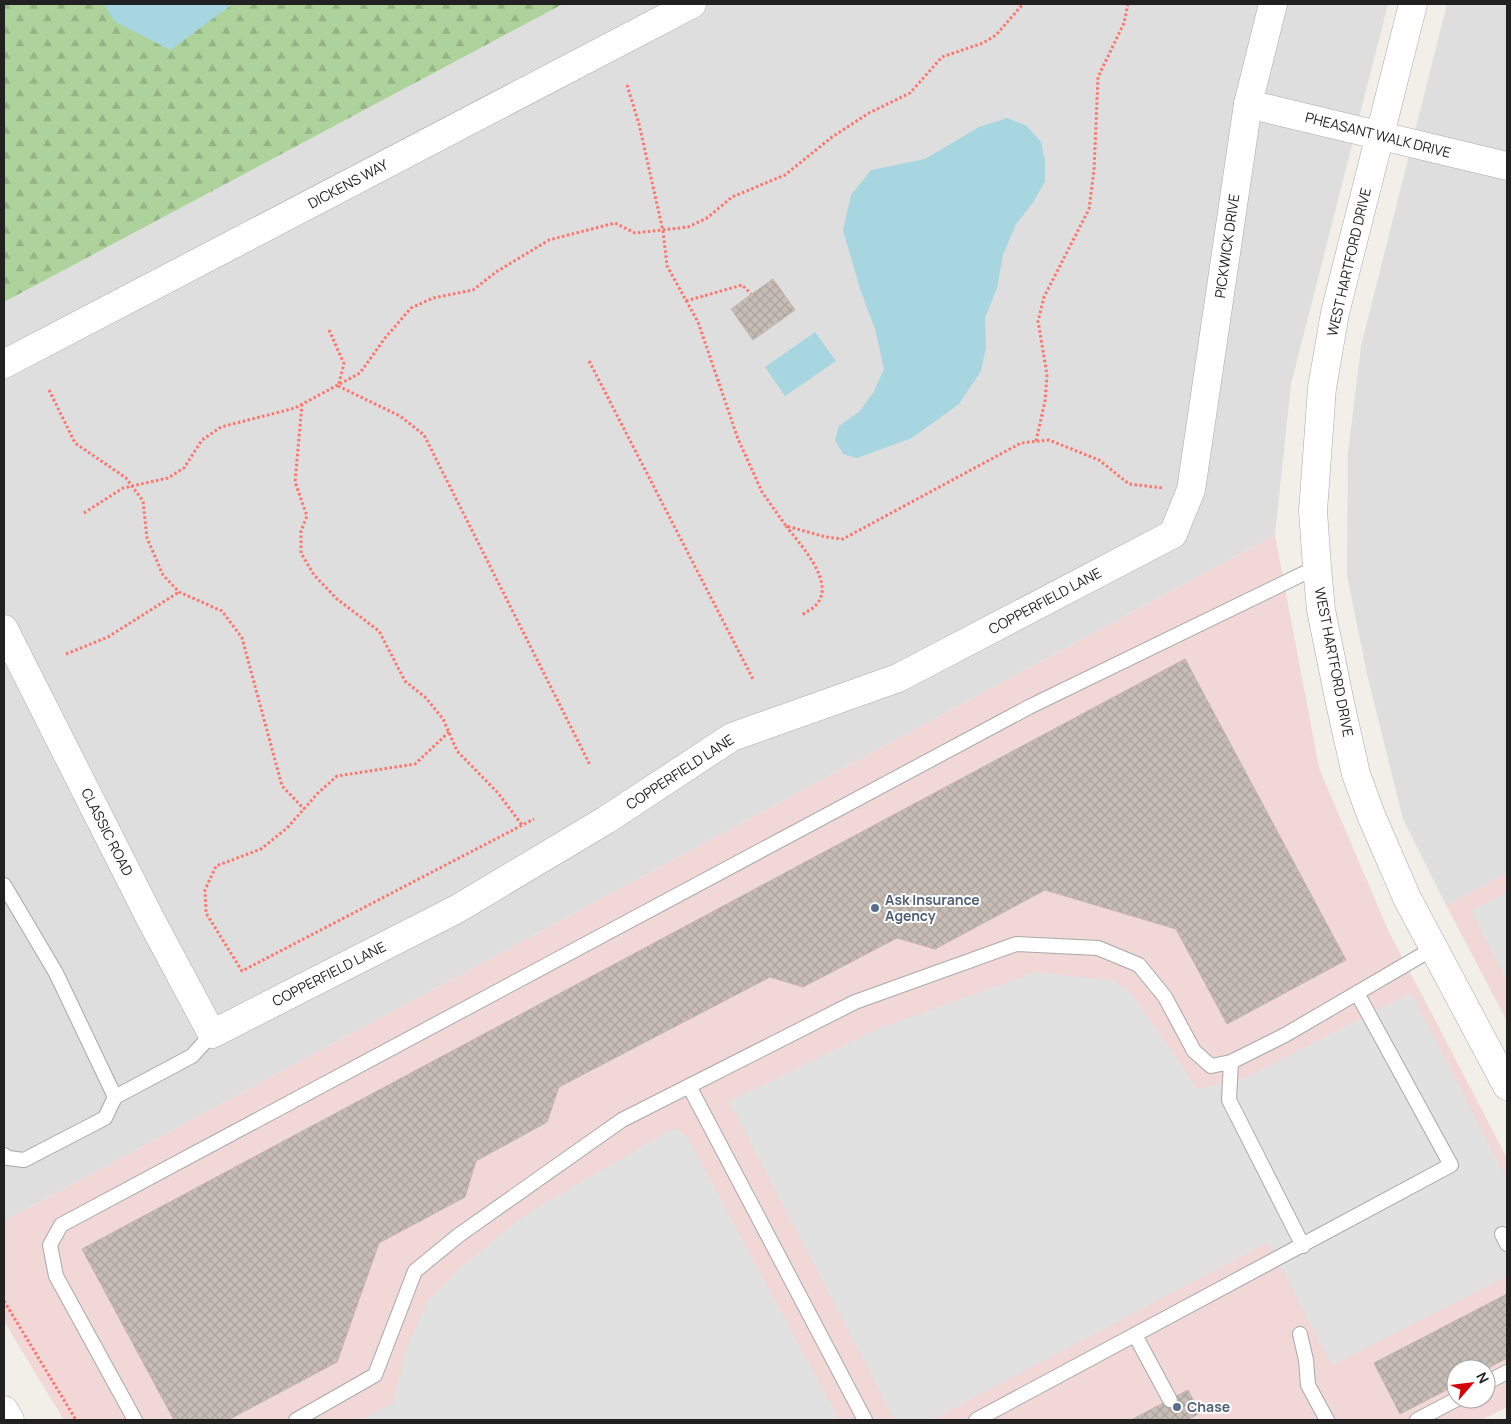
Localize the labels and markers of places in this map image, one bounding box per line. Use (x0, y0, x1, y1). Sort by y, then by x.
place label: Ask Insurance Agency (885, 890, 980, 925)
marker: Ask Insurance Agency (869, 902, 881, 914)
place label: Chase (1187, 1397, 1230, 1416)
marker: Chase (1171, 1401, 1183, 1413)

